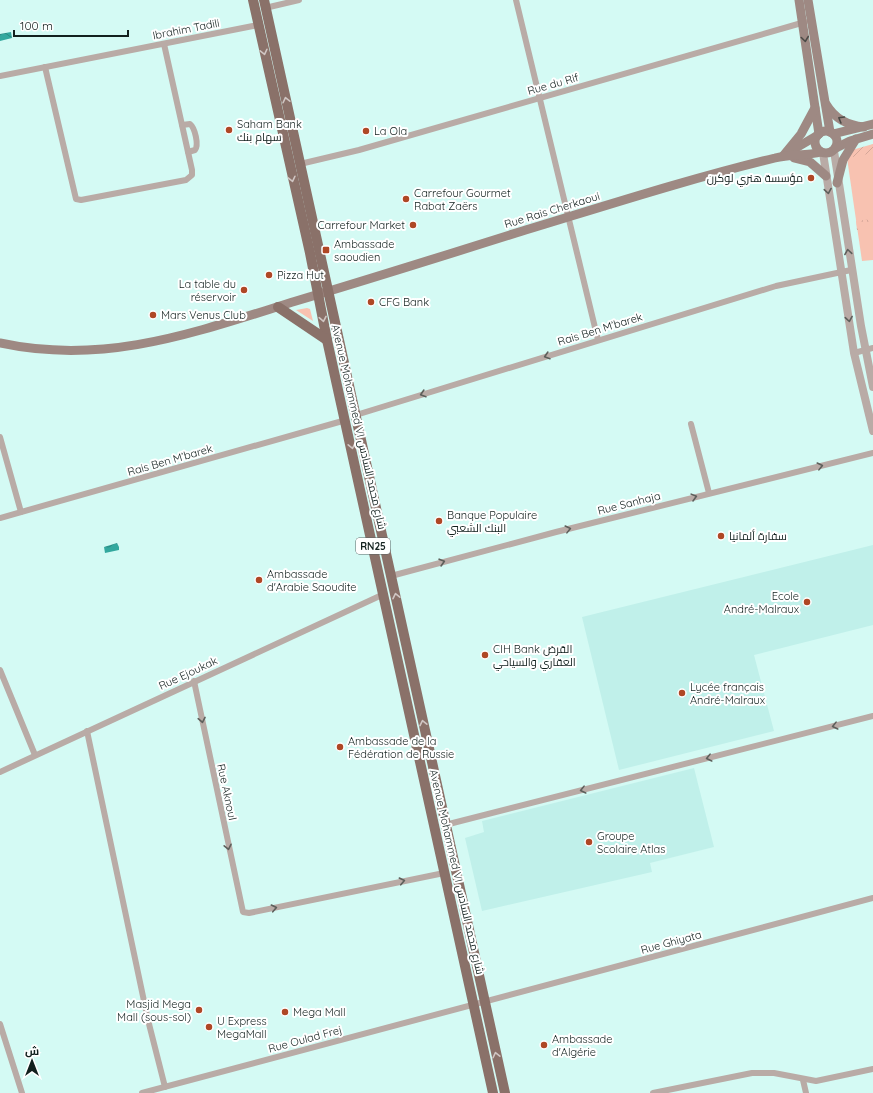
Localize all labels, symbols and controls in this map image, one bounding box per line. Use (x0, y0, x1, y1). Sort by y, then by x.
scale bar (14, 12, 128, 38)
street label: Ibrahim Tadili (151, 16, 221, 42)
text: 100 m (20, 18, 53, 33)
one-way arrow (800, 36, 809, 42)
one-way arrow (259, 49, 267, 55)
street label: Rue du Rif (526, 70, 580, 98)
one-way arrow (282, 97, 290, 103)
place label: Saham Bank سهام بنك (237, 117, 302, 145)
one-way arrow (838, 117, 845, 124)
place label: La Ola (374, 124, 407, 138)
marker: Saham Bank سهام بنك (224, 125, 234, 135)
marker: La Ola (361, 126, 371, 136)
place label: مؤسسة هنري لوكرن (707, 171, 803, 187)
marker: مؤسسة هنري لوكرن (806, 173, 816, 183)
one-way arrow (288, 175, 296, 182)
place label: Carrefour Gourmet Rabat Zaërs (414, 186, 511, 213)
one-way arrow (823, 188, 832, 194)
street label: Rue Rais Cherkaoui (503, 189, 601, 231)
marker: Carrefour Gourmet Rabat Zaërs (401, 194, 411, 204)
place label: Carrefour Market (317, 218, 405, 232)
marker: Carrefour Market (408, 220, 418, 230)
place label: Ambassade saoudien (334, 237, 394, 264)
marker: Ambassade saoudien (321, 245, 331, 255)
one-way arrow (845, 249, 853, 255)
place label: Pizza Hut (277, 268, 324, 282)
marker: Pizza Hut (264, 270, 274, 280)
place label: La table du réservoir (179, 277, 237, 304)
marker: La table du réservoir (239, 285, 249, 295)
place label: CFG Bank (379, 295, 429, 309)
marker: CFG Bank (366, 297, 376, 307)
place label: Mars Venus Club (161, 308, 246, 322)
street label: Rais Ben M’barek (556, 309, 644, 349)
marker: Mars Venus Club (148, 310, 158, 320)
one-way arrow (318, 316, 327, 322)
one-way arrow (844, 316, 853, 323)
street label: Avenue Mohammed VI شارع محمد السادس (328, 323, 389, 531)
one-way arrow (544, 351, 551, 360)
one-way arrow (420, 390, 427, 398)
street label: Rais Ben M’barek (126, 441, 214, 479)
one-way arrow (347, 443, 355, 449)
one-way arrow (817, 462, 824, 471)
street label: Rue Sanhaja (596, 488, 662, 518)
one-way arrow (690, 493, 697, 502)
place label: Banque Populaire البنك الشعبي (447, 508, 537, 537)
marker: Banque Populaire البنك الشعبي (434, 516, 444, 526)
one-way arrow (565, 525, 571, 533)
place label: سفارة ألمانيا (729, 529, 787, 543)
marker: سفارة ألمانيا (716, 531, 726, 541)
road number: RN25 (356, 538, 390, 554)
one-way arrow (439, 558, 446, 567)
place label: Ambassade d'Arabie Saoudite (267, 567, 357, 594)
marker: Ambassade d'Arabie Saoudite (254, 575, 264, 585)
place label: Ecole André-Malraux (724, 589, 799, 616)
one-way arrow (392, 593, 400, 599)
marker: Ecole André-Malraux (802, 597, 812, 607)
place label: CIH Bank القرض العقاري والسياحي (493, 642, 576, 671)
marker: CIH Bank القرض العقاري والسياحي (480, 650, 490, 660)
street label: Rue Ejoukak (156, 653, 220, 693)
place label: Lycée français André-Malraux (690, 680, 765, 707)
marker: Lycée français André-Malraux (677, 688, 687, 698)
one-way arrow (197, 717, 206, 723)
one-way arrow (420, 720, 428, 726)
one-way arrow (832, 721, 839, 730)
place label: Ambassade de la Fédération de Russie (348, 734, 454, 761)
marker: Ambassade de la Fédération de Russie (335, 742, 345, 752)
one-way arrow (706, 753, 713, 762)
street label: Rue Aknoul (214, 762, 240, 822)
street label: Avenue Mohammed VI شارع محمد السادس (426, 768, 487, 976)
one-way arrow (580, 785, 587, 794)
place label: Groupe Scolaire Atlas (597, 829, 665, 856)
marker: Groupe Scolaire Atlas (584, 837, 594, 847)
one-way arrow (223, 844, 232, 850)
one-way arrow (399, 878, 405, 886)
one-way arrow (271, 904, 278, 912)
street label: Rue Ghiyata (639, 927, 703, 957)
place label: Masjid Mega Mall (sous-sol) (117, 997, 191, 1024)
marker: Masjid Mega Mall (sous-sol) (194, 1005, 204, 1015)
place label: Mega Mall (293, 1005, 346, 1019)
marker: Mega Mall (280, 1007, 290, 1017)
place label: U Express MegaMall (217, 1014, 267, 1041)
marker: U Express MegaMall (204, 1022, 214, 1032)
street label: Rue Oulad Frej (267, 1022, 343, 1056)
place label: Ambassade d'Algérie (552, 1032, 612, 1059)
marker: Ambassade d'Algérie (539, 1040, 549, 1050)
north arrow (12, 1041, 52, 1081)
text: ش (25, 1044, 39, 1058)
one-way arrow (493, 1052, 501, 1058)

